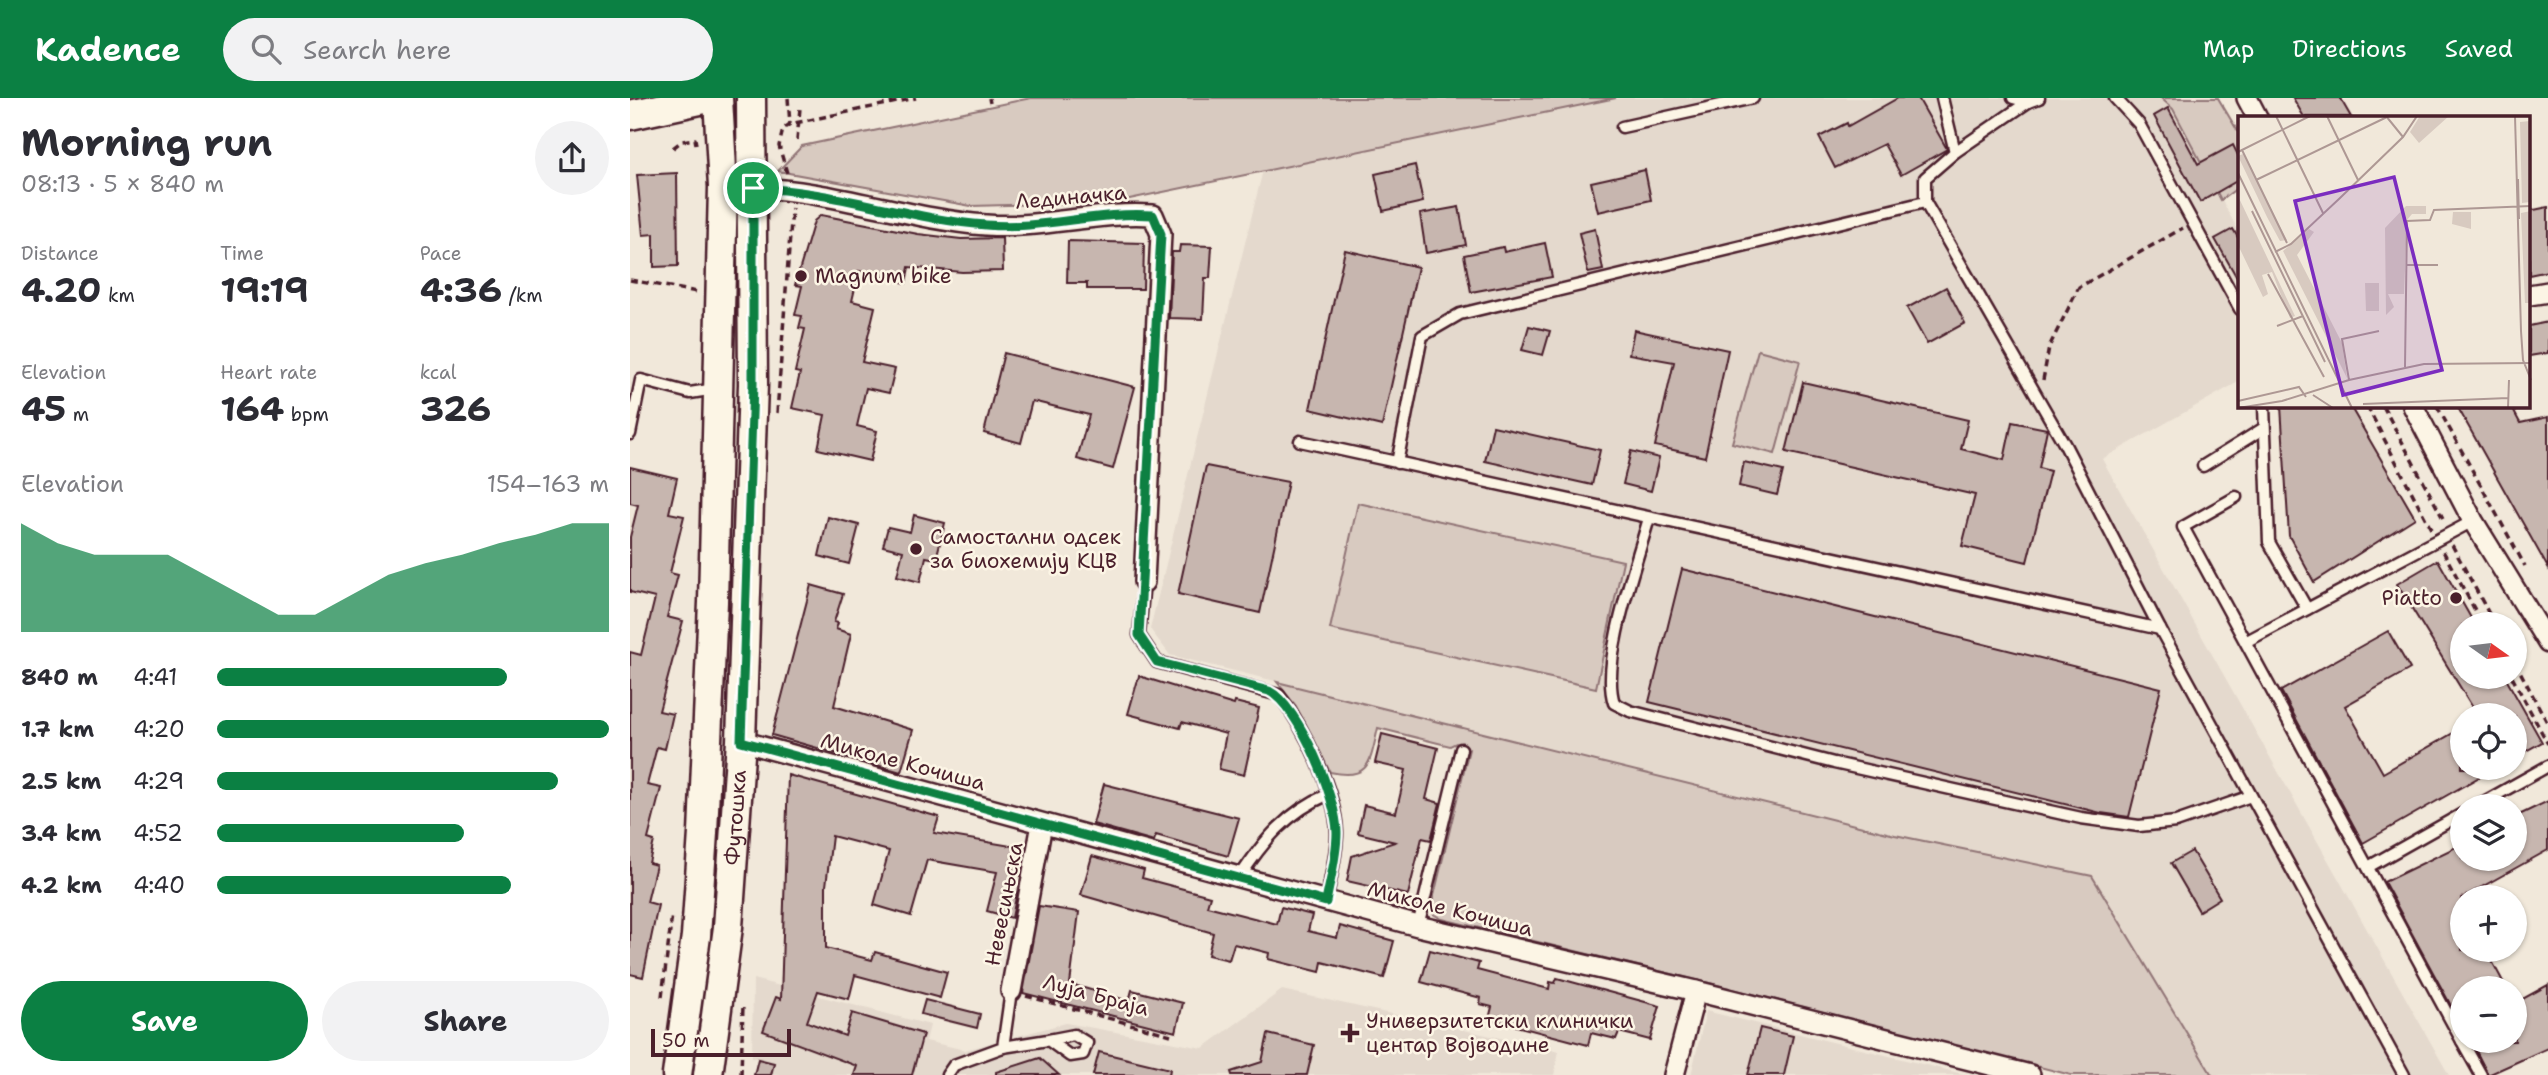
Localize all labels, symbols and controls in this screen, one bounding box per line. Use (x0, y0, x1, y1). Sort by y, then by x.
search box (223, 18, 713, 81)
text: Kadence (35, 27, 181, 72)
icon: search (247, 30, 285, 68)
text: Search here (303, 32, 451, 67)
text: Map (2203, 33, 2254, 65)
text: Directions (2292, 33, 2407, 65)
text: Saved (2445, 33, 2513, 65)
inset map (2238, 116, 2530, 408)
text: Morning run (21, 117, 272, 168)
button: share (535, 121, 609, 195)
pin (723, 158, 783, 218)
text: 08:13 · 5 × 840 m (21, 169, 224, 199)
icon: arrive (734, 169, 772, 207)
street label: Лединачка (1014, 178, 1128, 216)
text: Distance (21, 241, 99, 266)
text: Time (220, 241, 264, 266)
text: Pace (420, 241, 461, 266)
place label: Magnum bike (815, 262, 952, 290)
text: 4.20 (21, 266, 102, 313)
text: 19:19 (220, 266, 309, 313)
text: 4:36 (420, 266, 502, 313)
marker: Magnum bike (793, 268, 809, 284)
text: km (102, 283, 135, 308)
text: /km (502, 283, 543, 308)
text: Elevation (21, 360, 106, 385)
text: Heart rate (220, 360, 317, 385)
text: kcal (420, 360, 457, 385)
text: 45 (21, 385, 66, 432)
text: 164 (220, 385, 284, 432)
text: 326 (420, 385, 491, 432)
text: m (66, 402, 89, 427)
text: bpm (284, 402, 329, 427)
text: Elevation (21, 469, 124, 499)
text: 154–163 m (487, 469, 609, 499)
place label: Самостални одсек за биохемију КЦВ (930, 523, 1121, 575)
marker: Самостални одсек за биохемију КЦВ (908, 541, 924, 557)
place label: Piatto (2382, 584, 2442, 612)
marker: Piatto (2448, 590, 2464, 606)
north arrow (2450, 612, 2527, 690)
map controls (2450, 612, 2527, 1053)
text: 840 m (21, 662, 98, 692)
text: 4:41 (133, 662, 178, 692)
button: locate (2450, 703, 2527, 780)
text: 1.7 km (21, 714, 94, 744)
text: 4:20 (133, 714, 185, 744)
street label: Миколе Кочиша (817, 727, 989, 797)
text: 2.5 km (21, 766, 102, 796)
text: 4:29 (133, 766, 184, 796)
street label: Футошка (718, 769, 753, 866)
button: layers (2450, 794, 2527, 871)
text: 3.4 km (21, 818, 101, 848)
text: 4:52 (133, 818, 183, 848)
street label: Невесињска (978, 840, 1030, 968)
text: 4.2 km (21, 870, 102, 900)
text: 4:40 (133, 870, 185, 900)
street label: Миколе Кочиша (1364, 875, 1536, 943)
button: + (2450, 885, 2527, 962)
street label: Луја Браја (1040, 967, 1152, 1023)
button: − (2450, 976, 2527, 1053)
button: Save (21, 981, 308, 1061)
button: Share (322, 981, 609, 1061)
place label: Универзитетски клинички центар Војводине (1366, 1007, 1634, 1059)
marker: Универзитетски клинички центар Војводине (1340, 1023, 1360, 1043)
scale bar (651, 1026, 791, 1058)
text: 50 m (662, 1028, 710, 1053)

